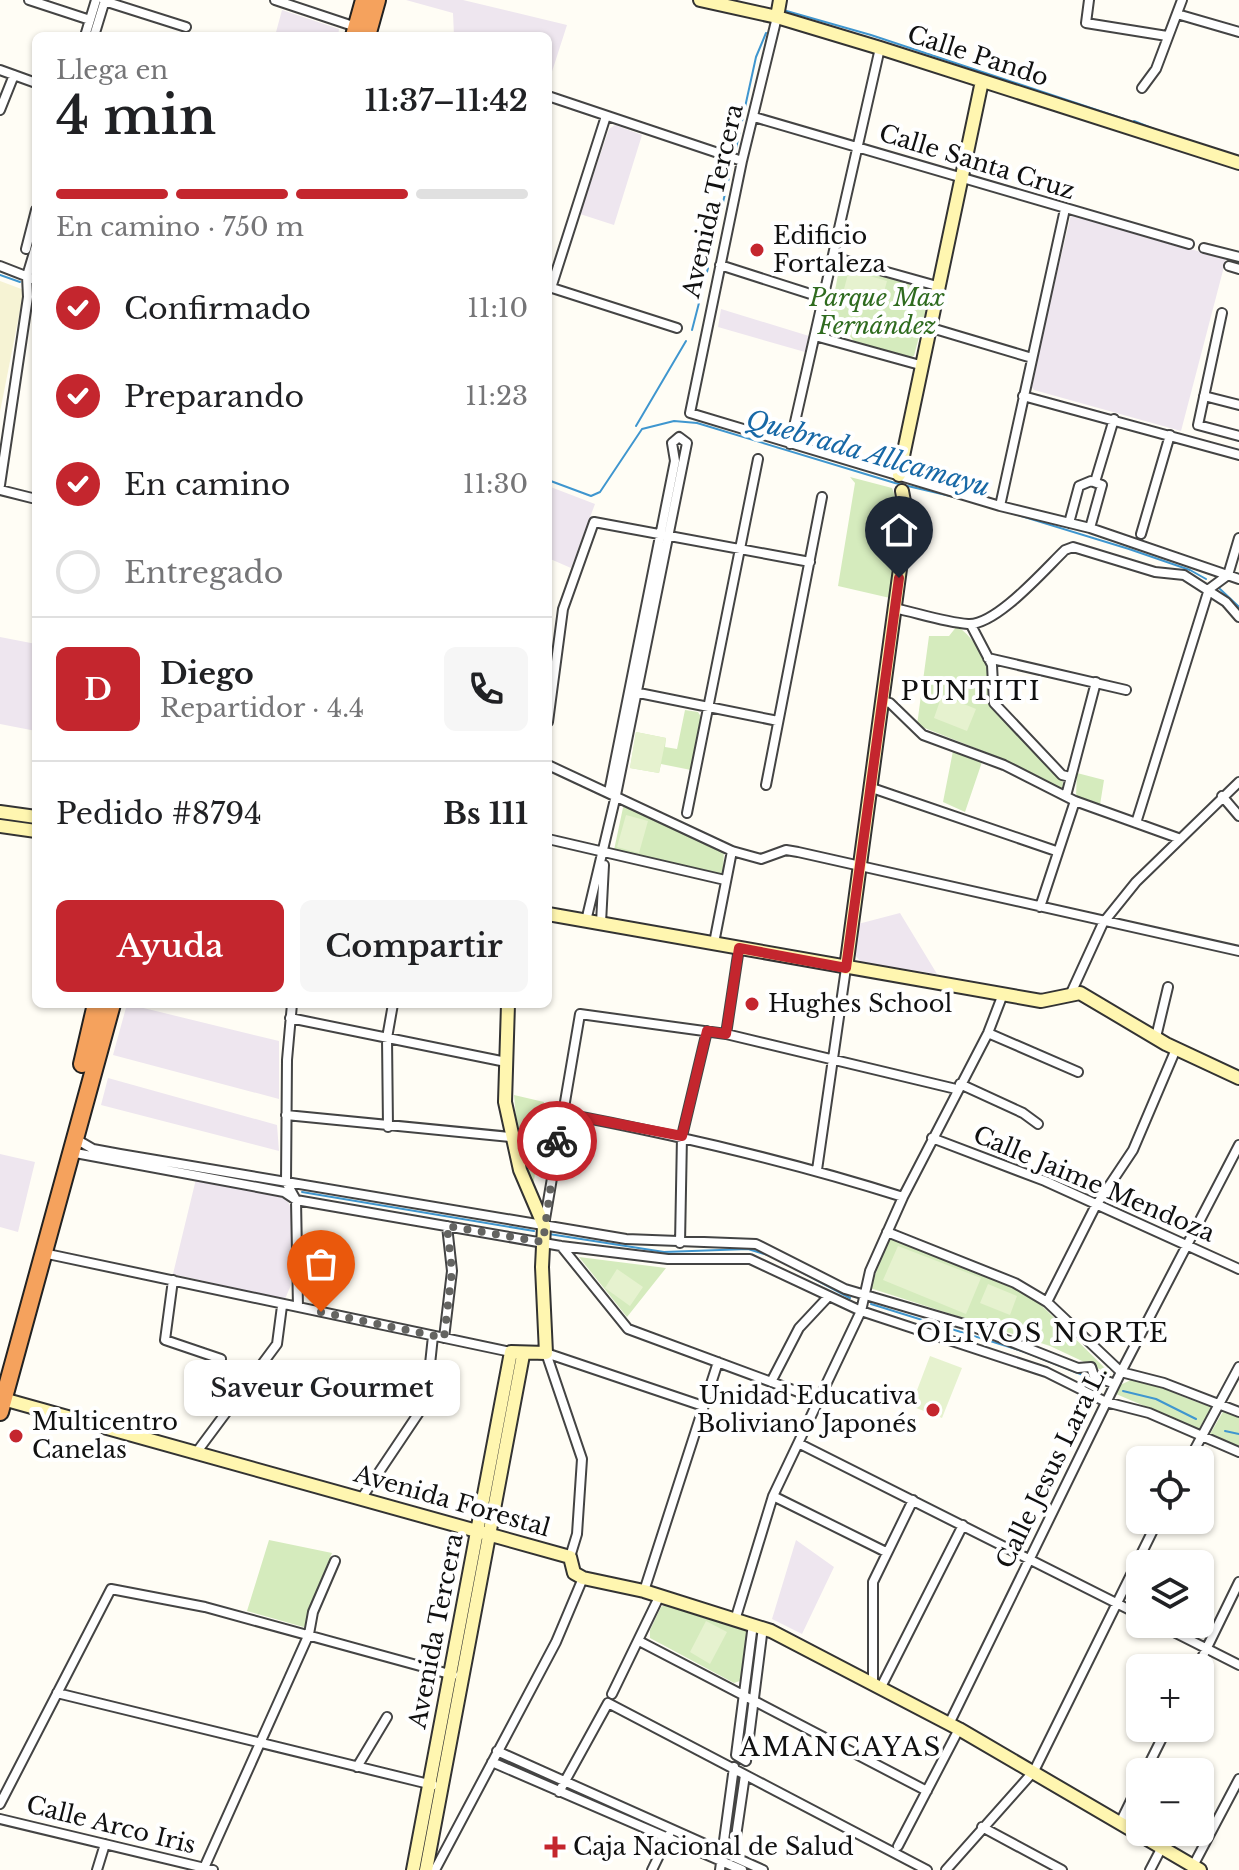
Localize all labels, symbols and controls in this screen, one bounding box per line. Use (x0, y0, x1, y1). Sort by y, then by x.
street label: Calle Pando (904, 19, 1052, 92)
text: Llega en (56, 54, 168, 86)
text: 11:37–11:42 (364, 82, 528, 119)
text: 4 min (56, 84, 216, 148)
street label: Avenida Tercera (676, 100, 749, 302)
street label: Calle Santa Cruz (876, 118, 1079, 205)
text: En camino · 750 m (56, 211, 304, 243)
place label: Edificio Fortaleza (773, 221, 887, 278)
marker: Edificio Fortaleza (748, 241, 766, 259)
park label: Parque Max Fernández (808, 283, 945, 340)
icon: check (56, 286, 100, 330)
text: Confirmado (124, 290, 311, 327)
text: 11:10 (467, 292, 528, 324)
icon: check (56, 374, 100, 418)
text: Preparando (124, 378, 304, 415)
text: 11:23 (465, 380, 528, 412)
water label: Quebrada Allcamayu (742, 403, 994, 503)
icon: check (56, 462, 100, 506)
text: En camino (124, 466, 290, 503)
text: 11:30 (463, 468, 528, 500)
pin (865, 496, 933, 578)
icon: home (877, 508, 921, 552)
text: Entregado (124, 554, 283, 591)
button: phone (444, 647, 528, 731)
text: Diego (160, 655, 254, 692)
text: D (84, 671, 112, 708)
district label: PUNTITI (900, 675, 1042, 707)
text: Repartidor · 4.4 (160, 692, 364, 724)
text: Pedido #8794 (56, 795, 262, 832)
text: Bs 111 (443, 795, 528, 832)
button: Ayuda (56, 900, 284, 992)
button: Compartir (300, 900, 528, 992)
place label: Hughes School (768, 989, 952, 1018)
marker: Hughes School (743, 995, 761, 1013)
courier (517, 1101, 597, 1181)
icon: bike (535, 1119, 579, 1163)
street label: Calle Jaime Mendoza (969, 1119, 1220, 1248)
pin (287, 1230, 355, 1312)
icon: bag (299, 1242, 343, 1286)
district label: OLIVOS NORTE (916, 1317, 1170, 1349)
callout: Saveur Gourmet (183, 1360, 459, 1416)
street label: Calle Jesus Lara L. (990, 1361, 1113, 1573)
text: Saveur Gourmet (210, 1372, 434, 1404)
place label: Unidad Educativa Boliviano Japonés (697, 1381, 918, 1438)
marker: Unidad Educativa Boliviano Japonés (924, 1401, 942, 1419)
place label: Multicentro Canelas (32, 1407, 178, 1464)
marker: Multicentro Canelas (7, 1427, 25, 1445)
map controls (1126, 1446, 1214, 1846)
button: locate (1126, 1446, 1214, 1534)
street label: Avenida Forestal (350, 1458, 554, 1542)
street label: Avenida Tercera (402, 1530, 469, 1732)
button: layers (1126, 1550, 1214, 1638)
button: + (1126, 1654, 1214, 1742)
district label: AMANCAYAS (739, 1731, 942, 1763)
button: − (1126, 1758, 1214, 1846)
street label: Calle Arco Iris (23, 1789, 199, 1860)
place label: Caja Nacional de Salud (573, 1832, 854, 1861)
marker: Caja Nacional de Salud (544, 1836, 566, 1858)

